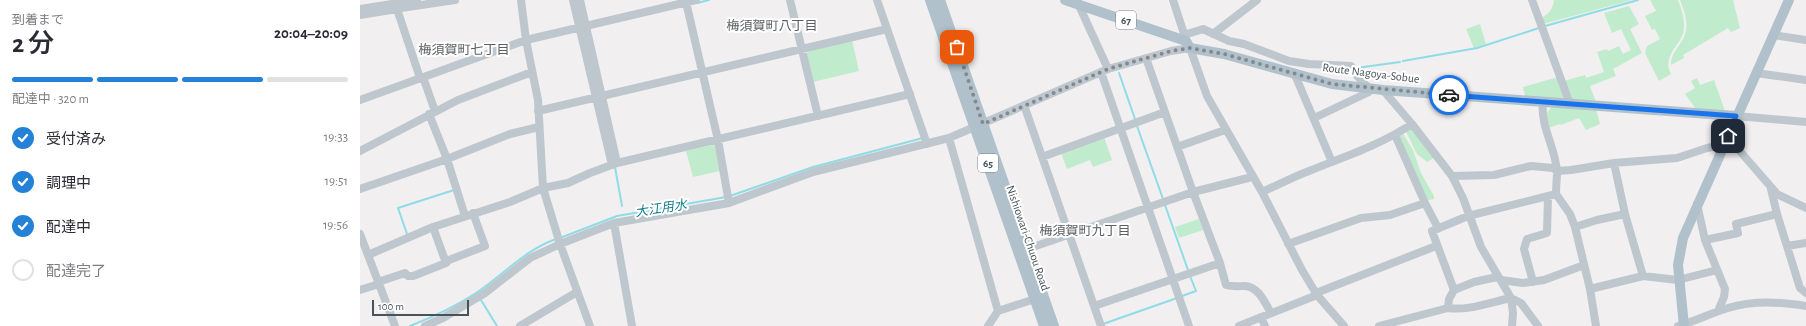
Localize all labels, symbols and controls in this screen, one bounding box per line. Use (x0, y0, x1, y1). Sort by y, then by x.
road number: 67 (1116, 11, 1136, 29)
text: 到着まで (12, 14, 64, 27)
district label: 梅須賀町八丁目 (726, 19, 818, 33)
text: 20:04–20:09 (274, 26, 348, 41)
pin (940, 30, 974, 64)
text: 2 分 (12, 31, 54, 57)
icon: bag (946, 36, 968, 58)
district label: 梅須賀町七丁目 (418, 43, 510, 57)
street label: Route Nagoya-Sobue (1322, 61, 1420, 86)
courier (1429, 75, 1469, 115)
icon: car (1438, 84, 1460, 106)
text: 配達中 · 320 m (12, 93, 89, 106)
pin (1711, 119, 1745, 153)
icon: home (1717, 125, 1739, 147)
icon: check (12, 127, 34, 149)
text: 19:33 (324, 131, 348, 144)
text: 受付済み (46, 132, 106, 147)
road number: 65 (978, 154, 998, 172)
icon: check (12, 171, 34, 193)
text: 19:51 (325, 175, 348, 188)
text: 調理中 (46, 176, 91, 191)
street label: Nishiowari-Chuou Road (1004, 184, 1052, 292)
water label: 大江用水 (634, 197, 690, 219)
icon: check (12, 215, 34, 237)
text: 19:56 (323, 219, 348, 232)
text: 配達中 (46, 220, 91, 235)
district label: 梅須賀町九丁目 (1039, 224, 1131, 238)
text: 配達完了 (46, 264, 106, 279)
scale bar (372, 298, 469, 317)
text: 100 m (378, 301, 404, 312)

